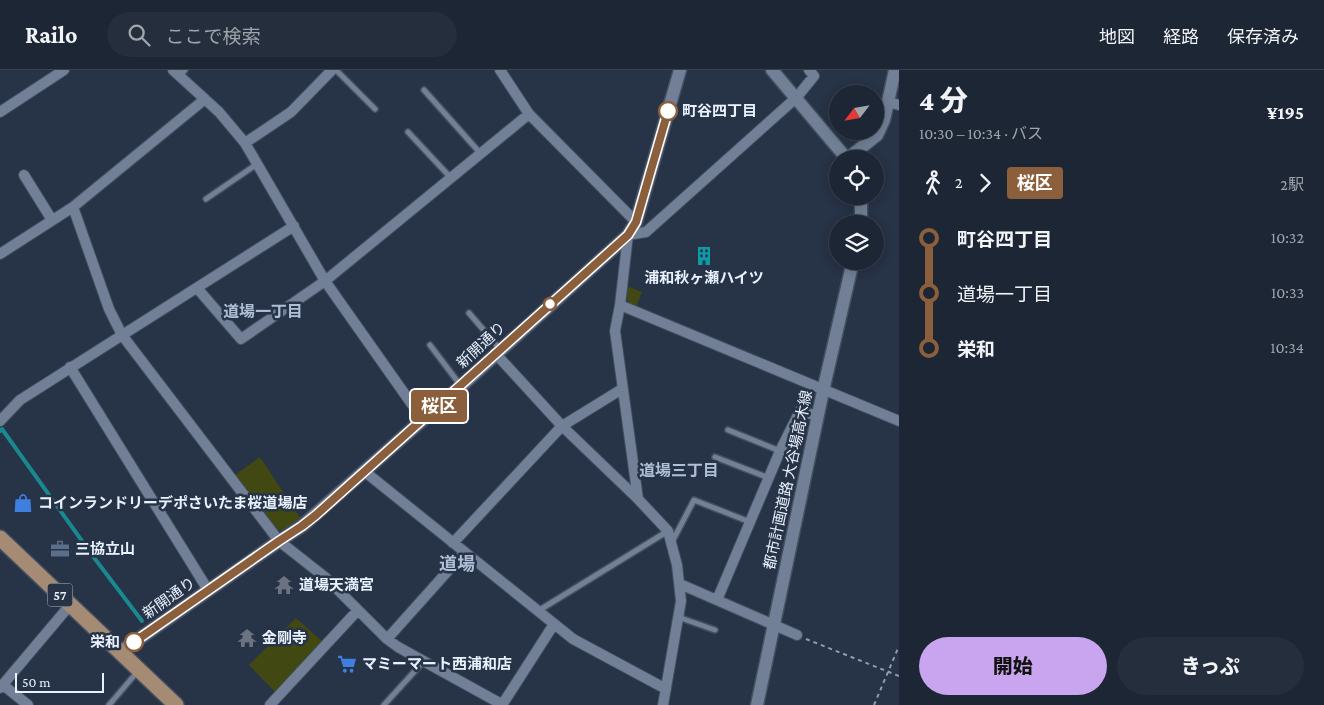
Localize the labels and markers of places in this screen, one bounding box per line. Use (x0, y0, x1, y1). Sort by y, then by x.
marker: 町谷四丁目 (658, 101, 678, 121)
place label: 町谷四丁目 (682, 103, 757, 119)
building icon: 浦和秋ヶ瀬ハイツ (693, 245, 715, 267)
place label: 浦和秋ヶ瀬ハイツ (644, 269, 764, 286)
unlabelled marker (543, 297, 557, 311)
shop icon: コインランドリーデポさいたま桜道場店 (12, 492, 34, 514)
place label: コインランドリーデポさいたま桜道場店 (38, 495, 308, 511)
office icon: 三協立山 (49, 538, 71, 560)
place label: 三協立山 (75, 541, 135, 557)
temple icon: 道場天満宮 (273, 574, 295, 596)
place label: 道場天満宮 (299, 577, 374, 593)
temple icon: 金剛寺 (236, 627, 258, 649)
place label: 金剛寺 (262, 630, 307, 646)
marker: 栄和 (124, 632, 144, 652)
place label: 栄和 (90, 634, 120, 650)
supermarket icon: マミーマート西浦和店 (336, 653, 358, 675)
place label: マミーマート西浦和店 (362, 655, 512, 672)

